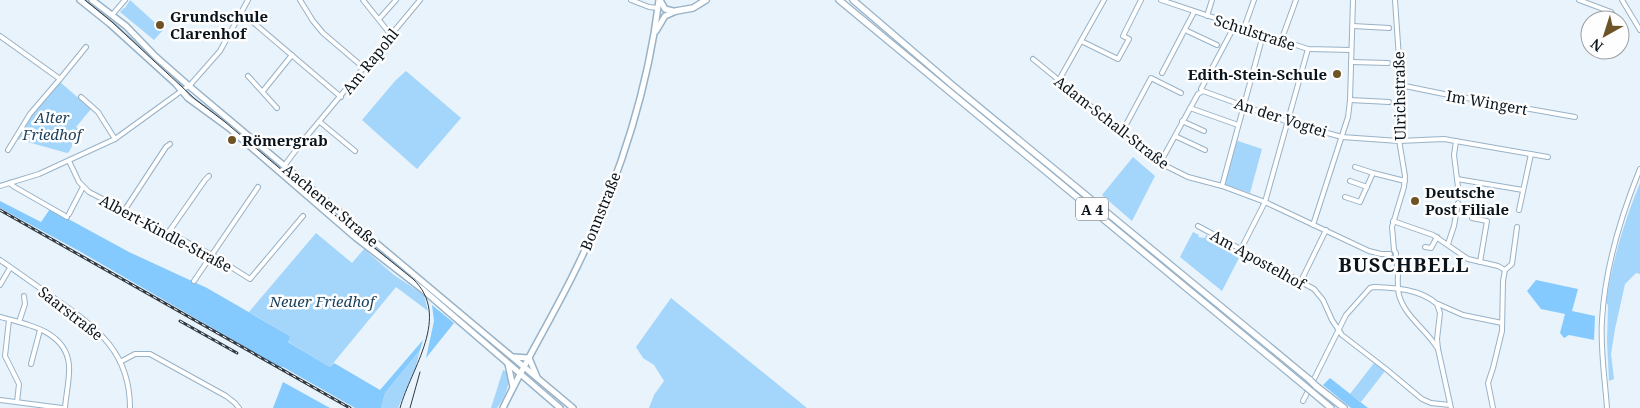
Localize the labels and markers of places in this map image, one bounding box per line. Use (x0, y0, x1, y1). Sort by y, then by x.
place label: Grundschule Clarenhof (170, 6, 268, 43)
marker: Grundschule Clarenhof (154, 19, 166, 31)
place label: Edith-Stein-Schule (1188, 64, 1327, 84)
marker: Edith-Stein-Schule (1331, 68, 1343, 80)
place label: Römergrab (242, 130, 328, 150)
marker: Römergrab (226, 134, 238, 146)
place label: Deutsche Post Filiale (1425, 182, 1509, 219)
marker: Deutsche Post Filiale (1409, 195, 1421, 207)

